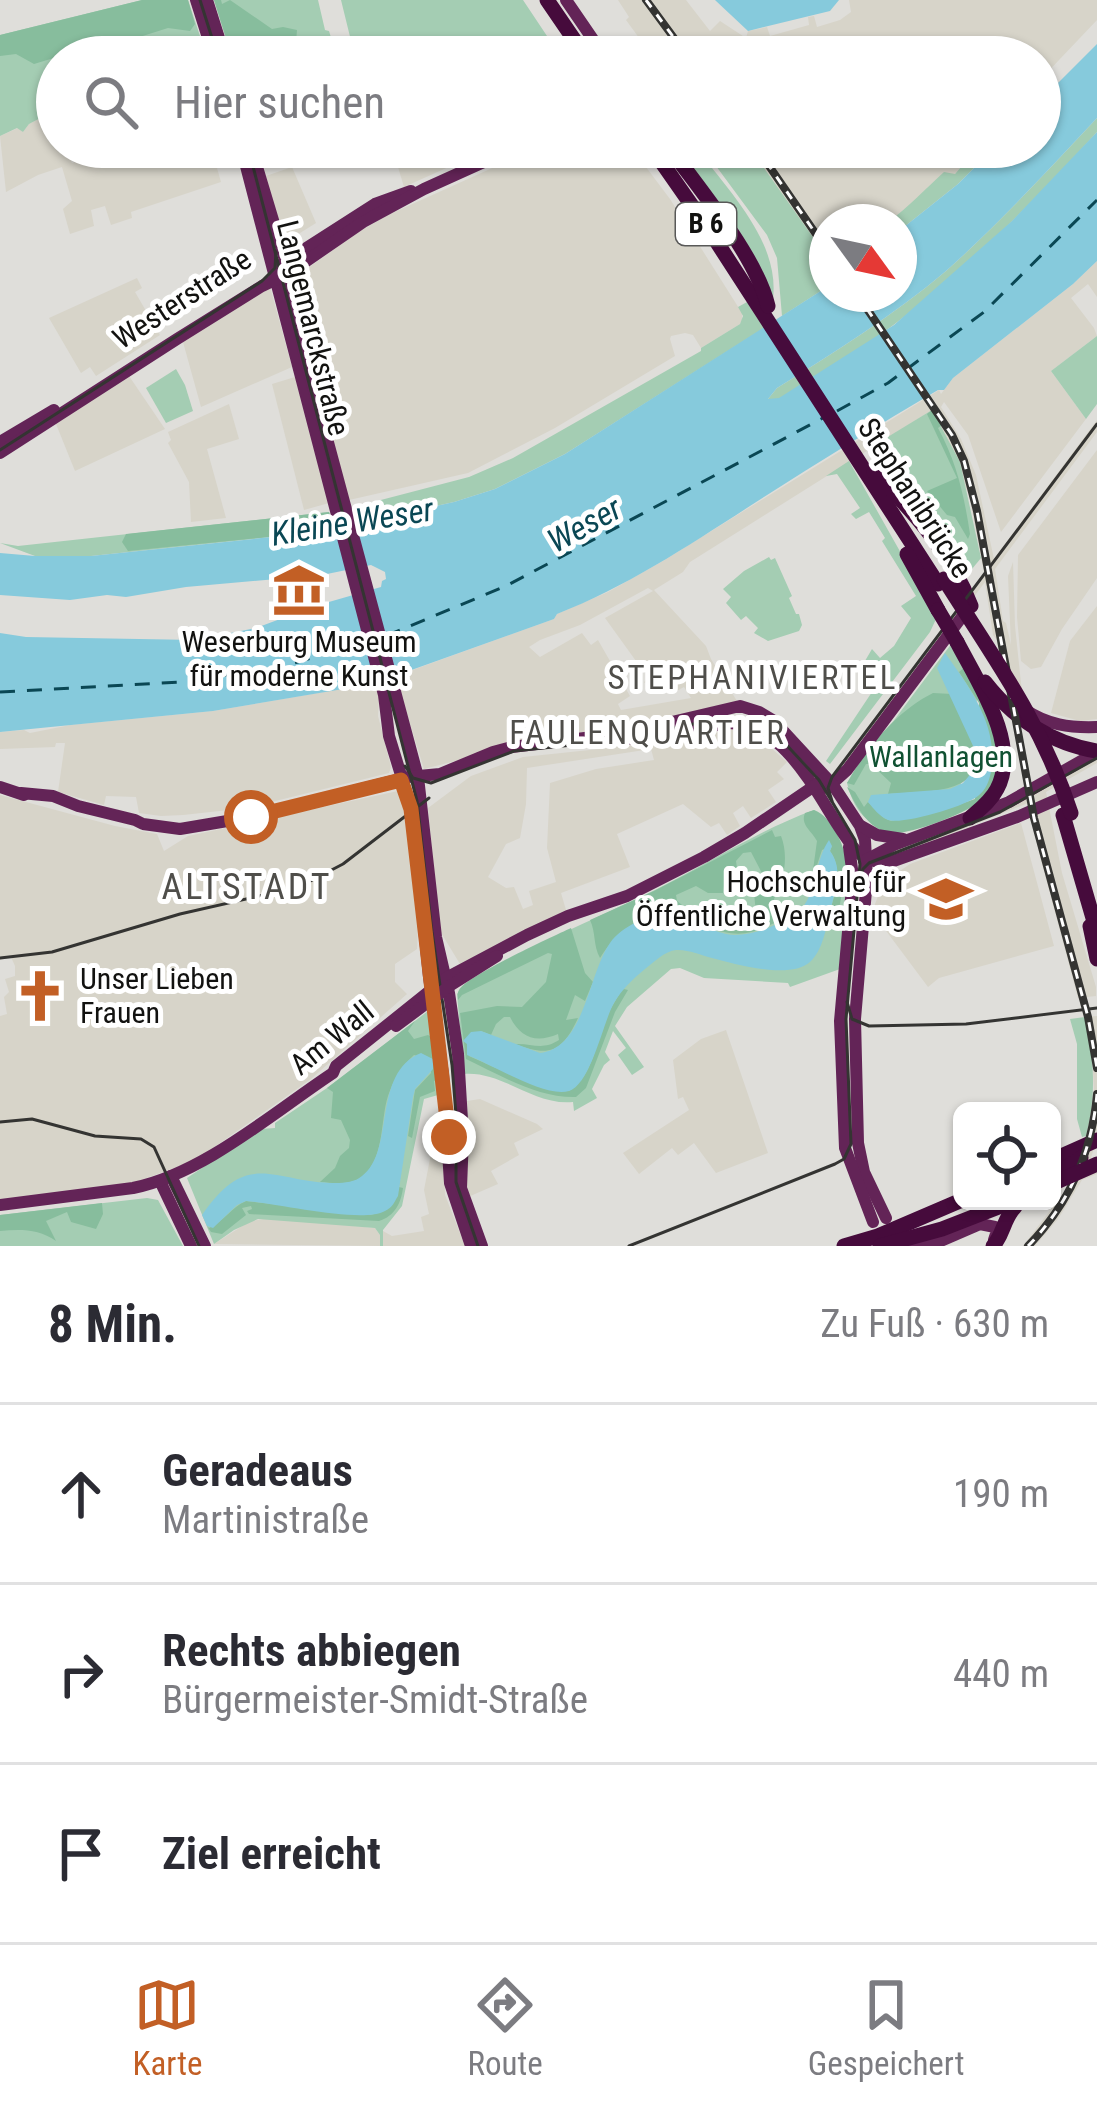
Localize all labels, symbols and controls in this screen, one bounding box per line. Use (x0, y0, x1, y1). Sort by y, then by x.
search box (36, 36, 1061, 168)
icon: search (78, 69, 144, 135)
text: Hier suchen (174, 76, 385, 129)
road number: B 6 (676, 203, 736, 245)
north arrow (809, 204, 917, 312)
street label: Langemarckstraße (270, 217, 357, 439)
street label: Westerstraße (106, 241, 257, 356)
street label: Stephanibrücke (851, 411, 980, 584)
water label: Weser (541, 488, 629, 560)
water label: Kleine Weser (268, 489, 437, 554)
museum icon: Weserburg Museum für moderne Kunst (270, 561, 328, 619)
place label: Weserburg Museum für moderne Kunst (181, 624, 417, 693)
district label: STEPHANIVIERTEL (607, 658, 899, 697)
district label: FAULENQUARTIER (509, 713, 787, 752)
park label: Wallanlagen (869, 739, 1013, 774)
route start (224, 790, 278, 844)
place label: Hochschule für Öffentliche Verwaltung (636, 864, 906, 933)
district label: ALTSTADT (161, 866, 333, 908)
school or university icon: Hochschule für Öffentliche Verwaltung (917, 870, 975, 928)
place label: Unser Lieben Frauen (80, 961, 234, 1030)
church icon: Unser Lieben Frauen (11, 967, 69, 1025)
street label: Am Wall (283, 993, 380, 1082)
map controls (953, 1102, 1061, 1210)
button: locate (953, 1102, 1061, 1210)
route end (422, 1110, 476, 1164)
text: 8 Min. (48, 1295, 177, 1354)
text: Zu Fuß · 630 m (820, 1301, 1049, 1347)
text: Geradeaus (162, 1444, 353, 1497)
icon: ahead (48, 1461, 114, 1527)
text: 190 m (953, 1471, 1049, 1517)
text: Martinistraße (162, 1497, 369, 1543)
text: Rechts abbiegen (162, 1624, 461, 1677)
icon: right (48, 1641, 114, 1707)
text: 440 m (953, 1651, 1049, 1697)
text: Bürgermeister-Smidt-Straße (162, 1677, 588, 1723)
icon: arrive (48, 1821, 114, 1887)
text: Ziel erreicht (162, 1827, 381, 1880)
tab: Karte (133, 1972, 202, 2083)
tab: Route (468, 1972, 543, 2083)
tab: Gespeichert (808, 1972, 964, 2083)

